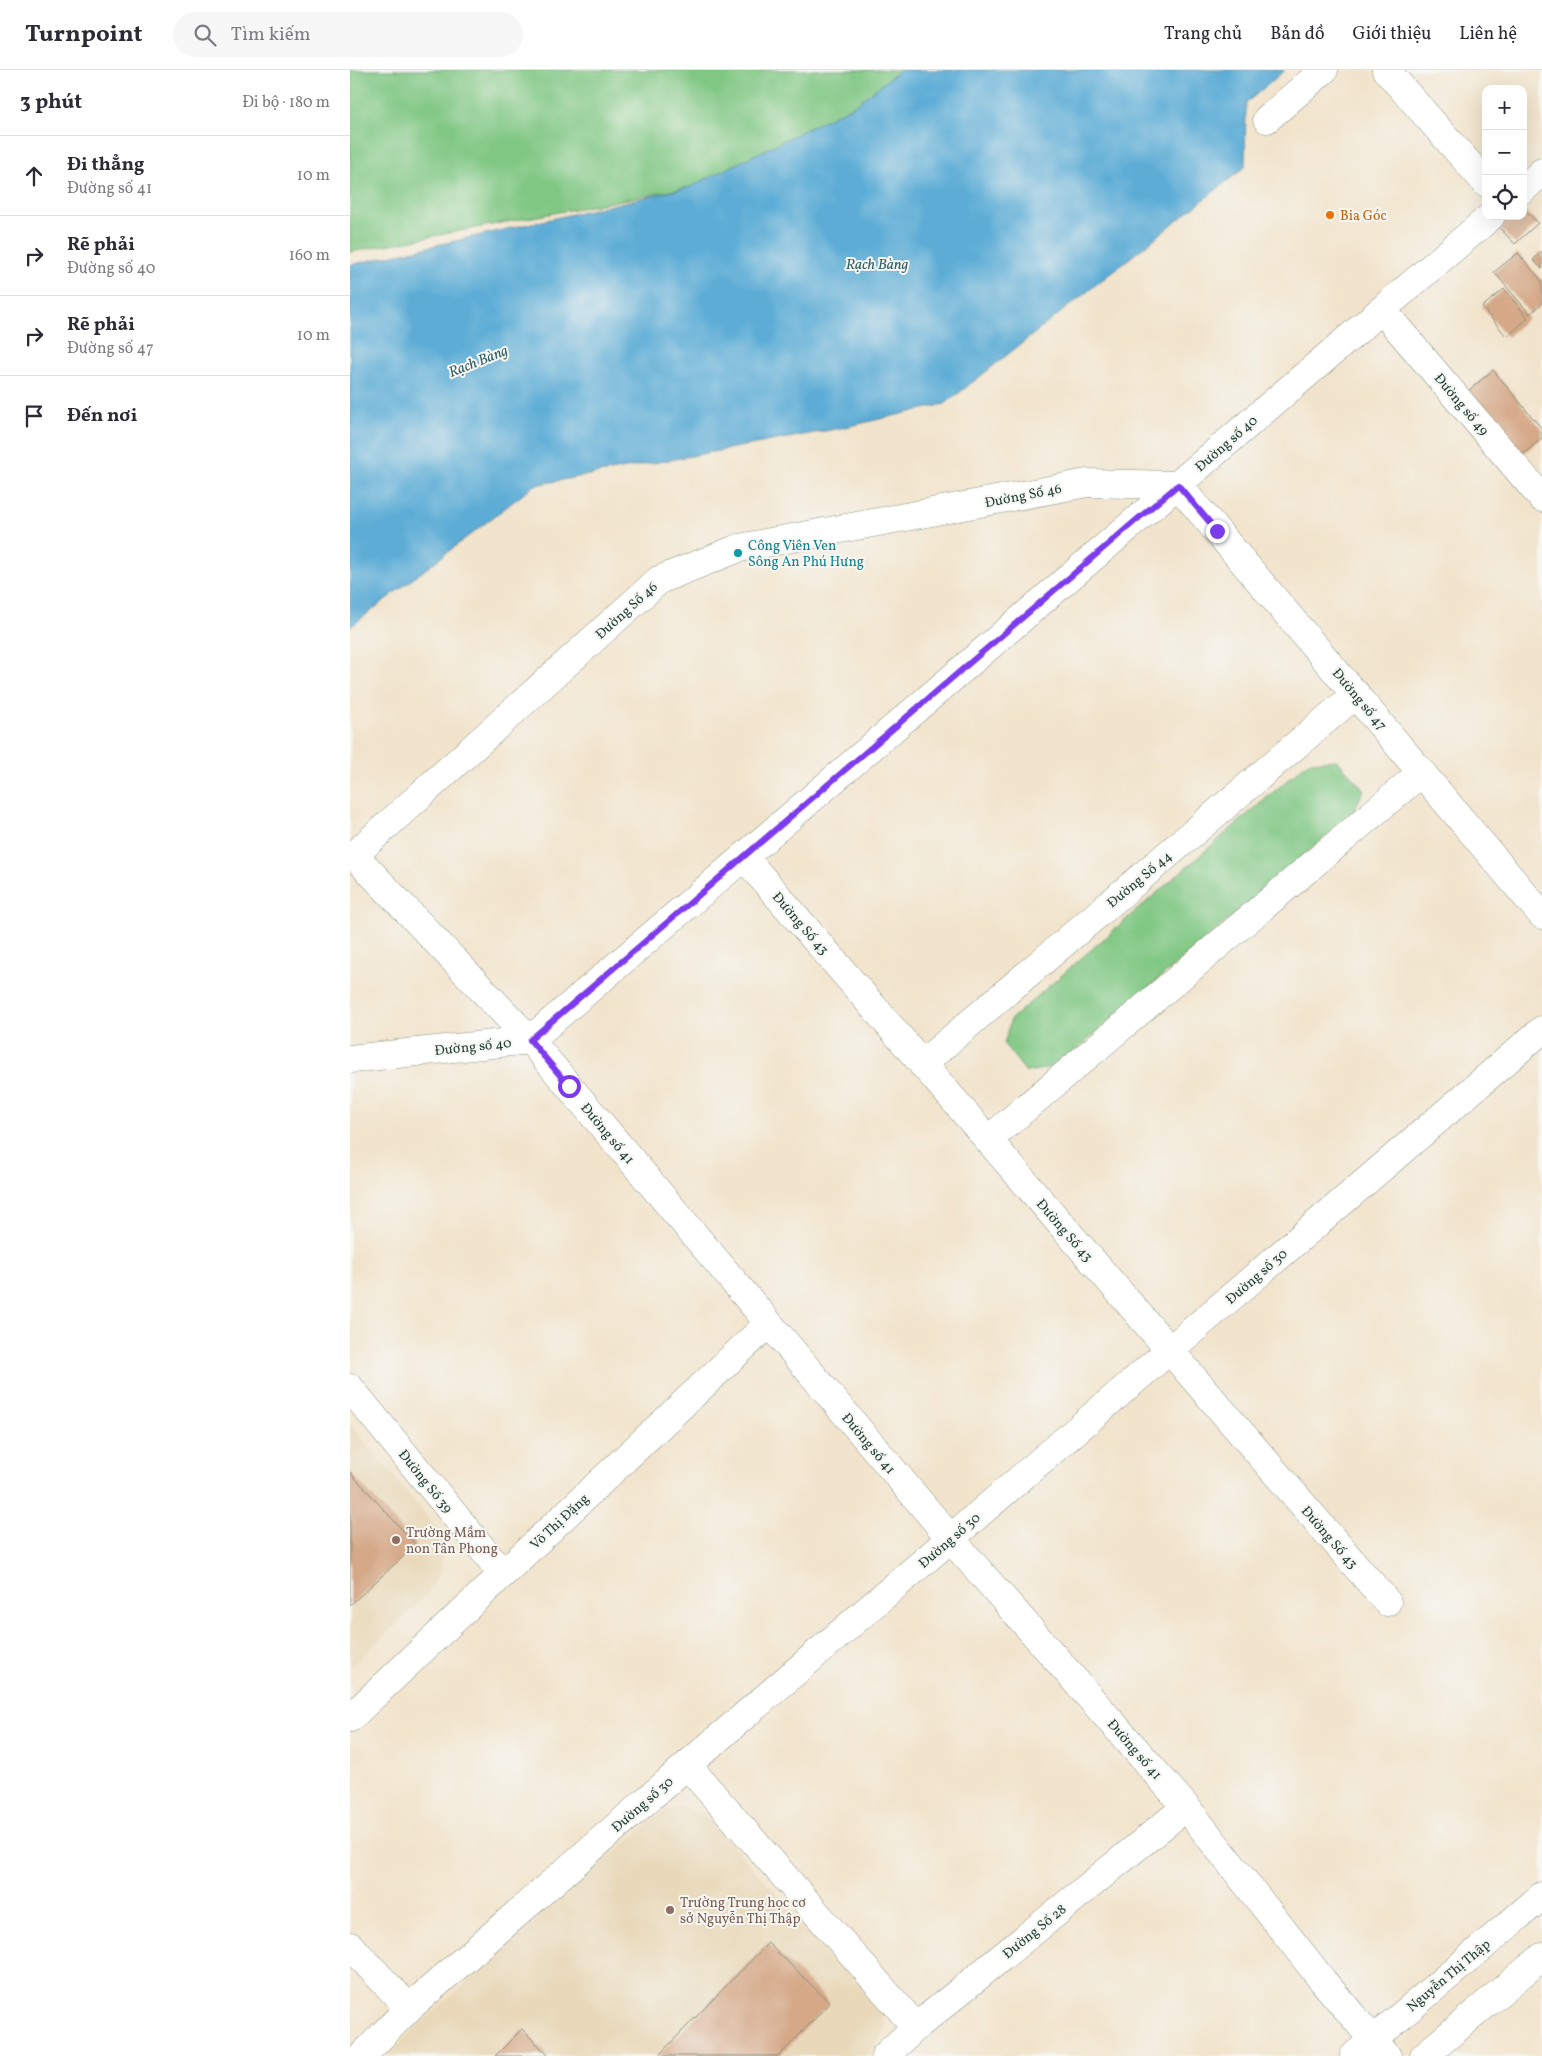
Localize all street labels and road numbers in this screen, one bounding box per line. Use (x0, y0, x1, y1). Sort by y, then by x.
street label: Đường số 49 (1429, 370, 1493, 440)
street label: Đường số 40 (1192, 412, 1262, 477)
street label: Đường Số 46 (983, 480, 1063, 513)
street label: Đường Số 46 (592, 578, 662, 644)
street label: Đường số 47 (1327, 665, 1391, 735)
street label: Đường Số 44 (1103, 847, 1176, 913)
street label: Đường Số 43 (767, 888, 832, 959)
street label: Đường số 40 (434, 1034, 513, 1061)
street label: Đường số 41 (576, 1099, 638, 1169)
street label: Đường Số 43 (1031, 1195, 1096, 1266)
street label: Đường số 30 (1222, 1245, 1292, 1309)
street label: Đường số 41 (837, 1409, 899, 1479)
street label: Đường Số 39 (393, 1446, 456, 1518)
street label: Võ Thị Đặng (526, 1490, 594, 1554)
street label: Đường Số 43 (1296, 1502, 1361, 1573)
street label: Đường số 30 (915, 1509, 985, 1573)
street label: Đường số 41 (1102, 1716, 1166, 1784)
street label: Đường số 30 (608, 1773, 678, 1837)
street label: Đường Số 28 (999, 1900, 1071, 1964)
street label: Nguyễn Thị Thập (1403, 1935, 1495, 2017)

